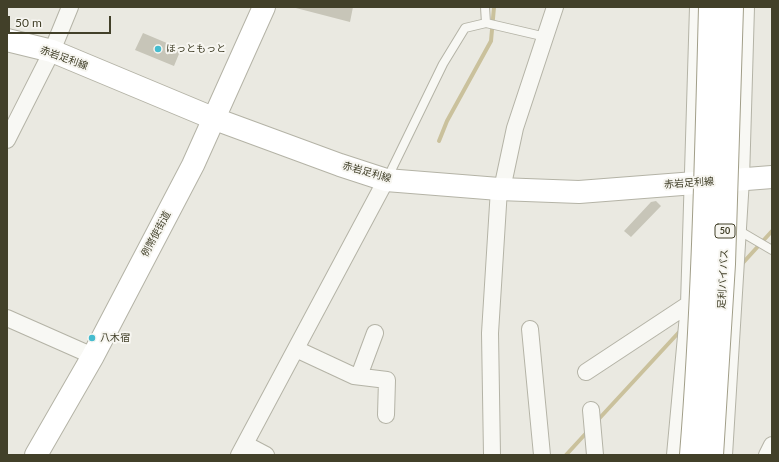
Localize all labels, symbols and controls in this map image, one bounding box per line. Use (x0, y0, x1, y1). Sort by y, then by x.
scale bar (10, 8, 113, 34)
text: 50 m (15, 15, 42, 30)
place label: ほっともっと (166, 43, 226, 55)
street label: 赤岩足利線 (38, 44, 90, 72)
marker: ほっともっと (153, 44, 163, 54)
street label: 赤岩足利線 (341, 159, 393, 185)
street label: 赤岩足利線 (664, 175, 714, 191)
street label: 例幣使街道 (139, 209, 173, 259)
road number: 50 (715, 224, 735, 238)
street label: 足利バイパス (715, 249, 731, 309)
place label: 八木宿 (100, 332, 130, 344)
marker: 八木宿 (87, 333, 97, 343)

